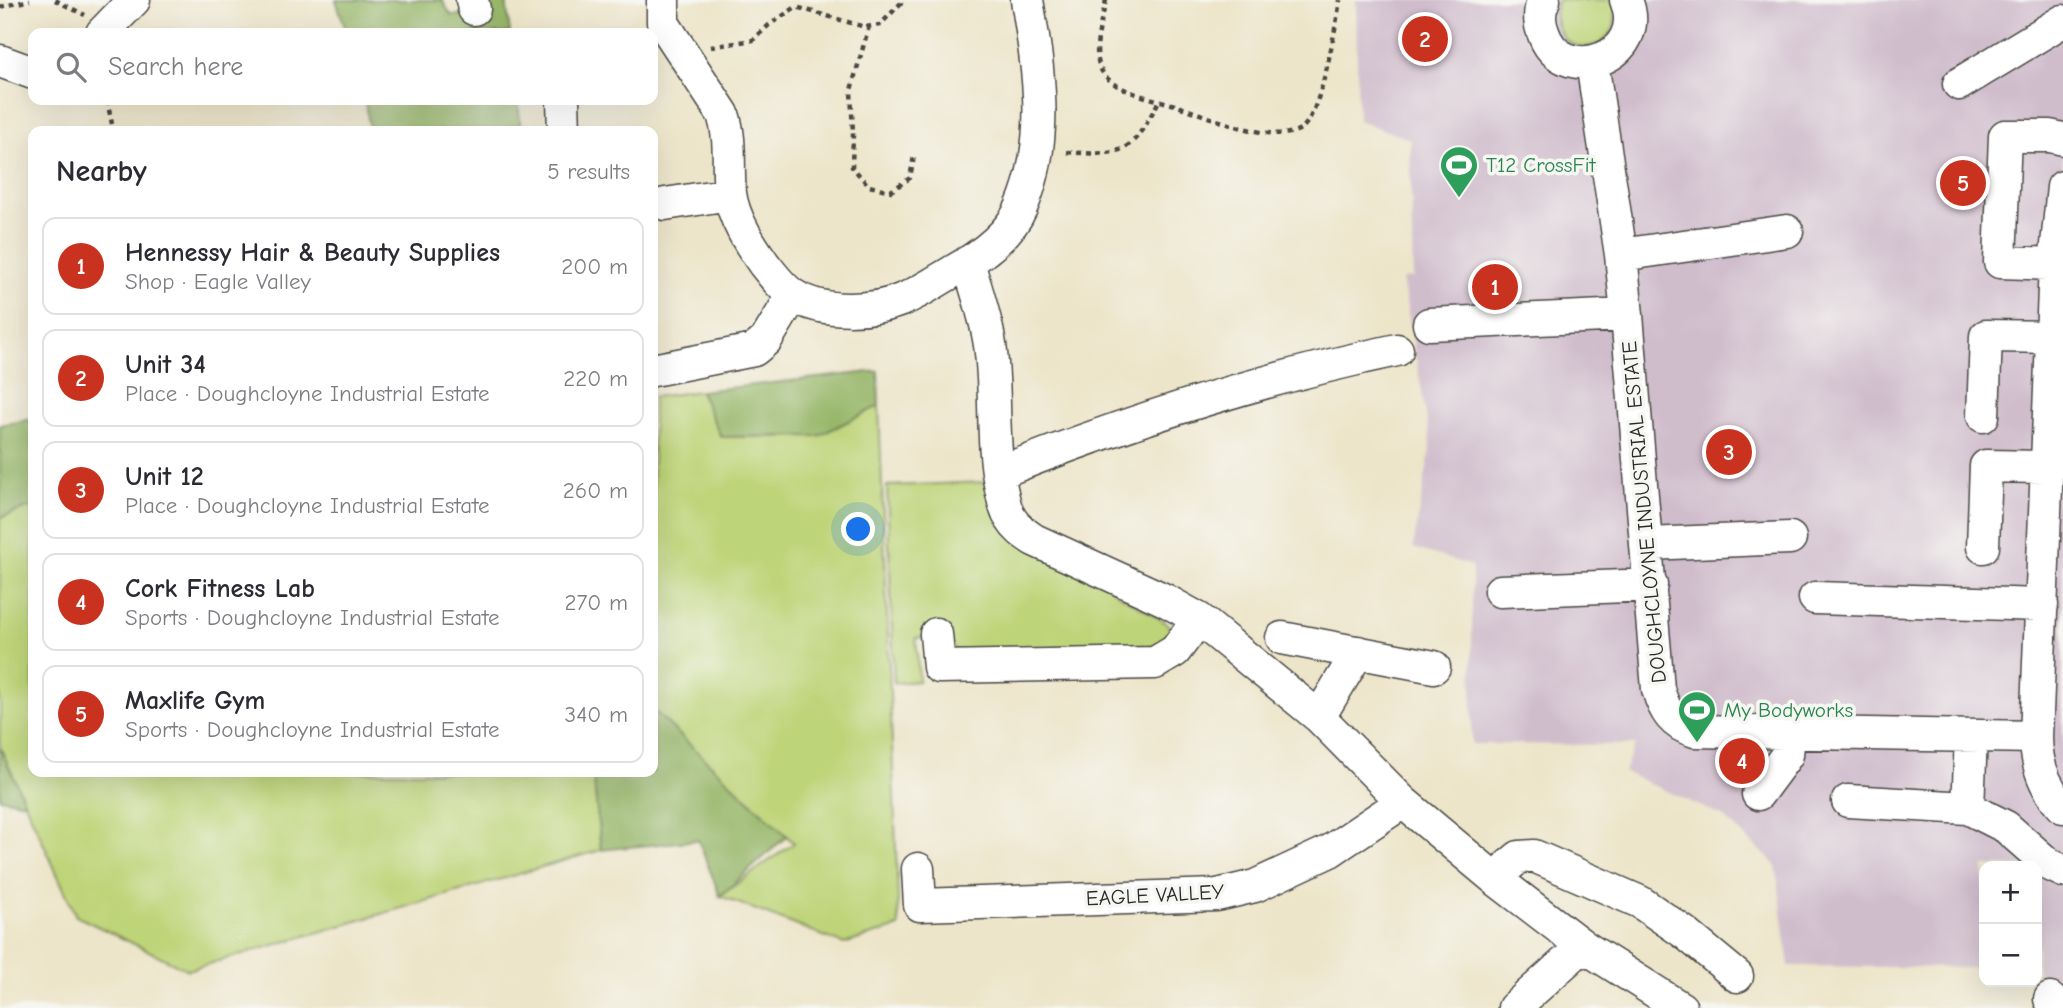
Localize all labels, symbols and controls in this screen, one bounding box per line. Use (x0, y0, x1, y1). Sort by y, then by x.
pin: 2 (1402, 13, 1448, 65)
search box (28, 28, 658, 105)
icon: search (52, 48, 90, 86)
text: Search here (108, 52, 243, 82)
sports icon: T12 CrossFit (1438, 144, 1480, 199)
place label: T12 CrossFit (1486, 153, 1596, 177)
text: Nearby (56, 154, 147, 189)
pin: 5 (1940, 157, 1986, 209)
text: 5 results (547, 158, 630, 185)
text: Hennessy Hair & Beauty Supplies (125, 238, 500, 268)
text: 1 (76, 253, 86, 280)
text: 200 m (561, 253, 628, 280)
pin: 1 (1472, 261, 1518, 313)
text: Shop · Eagle Valley (125, 268, 311, 295)
street label: DOUGHCLOYNE INDUSTRIAL ESTATE (1617, 340, 1671, 684)
text: Unit 34 (125, 350, 206, 380)
text: 2 (75, 365, 87, 392)
text: 220 m (563, 365, 628, 392)
text: Place · Doughcloyne Industrial Estate (125, 380, 490, 407)
pin: 3 (1706, 426, 1752, 478)
text: Unit 12 (125, 462, 204, 492)
text: 3 (75, 477, 87, 504)
text: 260 m (563, 477, 628, 504)
text: Place · Doughcloyne Industrial Estate (125, 492, 490, 519)
your location (841, 512, 875, 546)
text: Cork Fitness Lab (125, 574, 315, 604)
text: 4 (76, 589, 86, 616)
text: 270 m (564, 589, 628, 616)
text: Sports · Doughcloyne Industrial Estate (125, 604, 499, 631)
text: Maxlife Gym (125, 686, 265, 716)
sports icon: My Bodyworks (1676, 689, 1718, 744)
place label: My Bodyworks (1724, 698, 1853, 722)
text: 5 (75, 701, 87, 728)
text: 340 m (565, 701, 628, 728)
text: Sports · Doughcloyne Industrial Estate (125, 716, 499, 743)
pin: 4 (1719, 735, 1765, 787)
map controls (1979, 861, 2042, 987)
button: + (1979, 861, 2042, 924)
street label: EAGLE VALLEY (1085, 879, 1225, 911)
button: − (1979, 924, 2042, 987)

